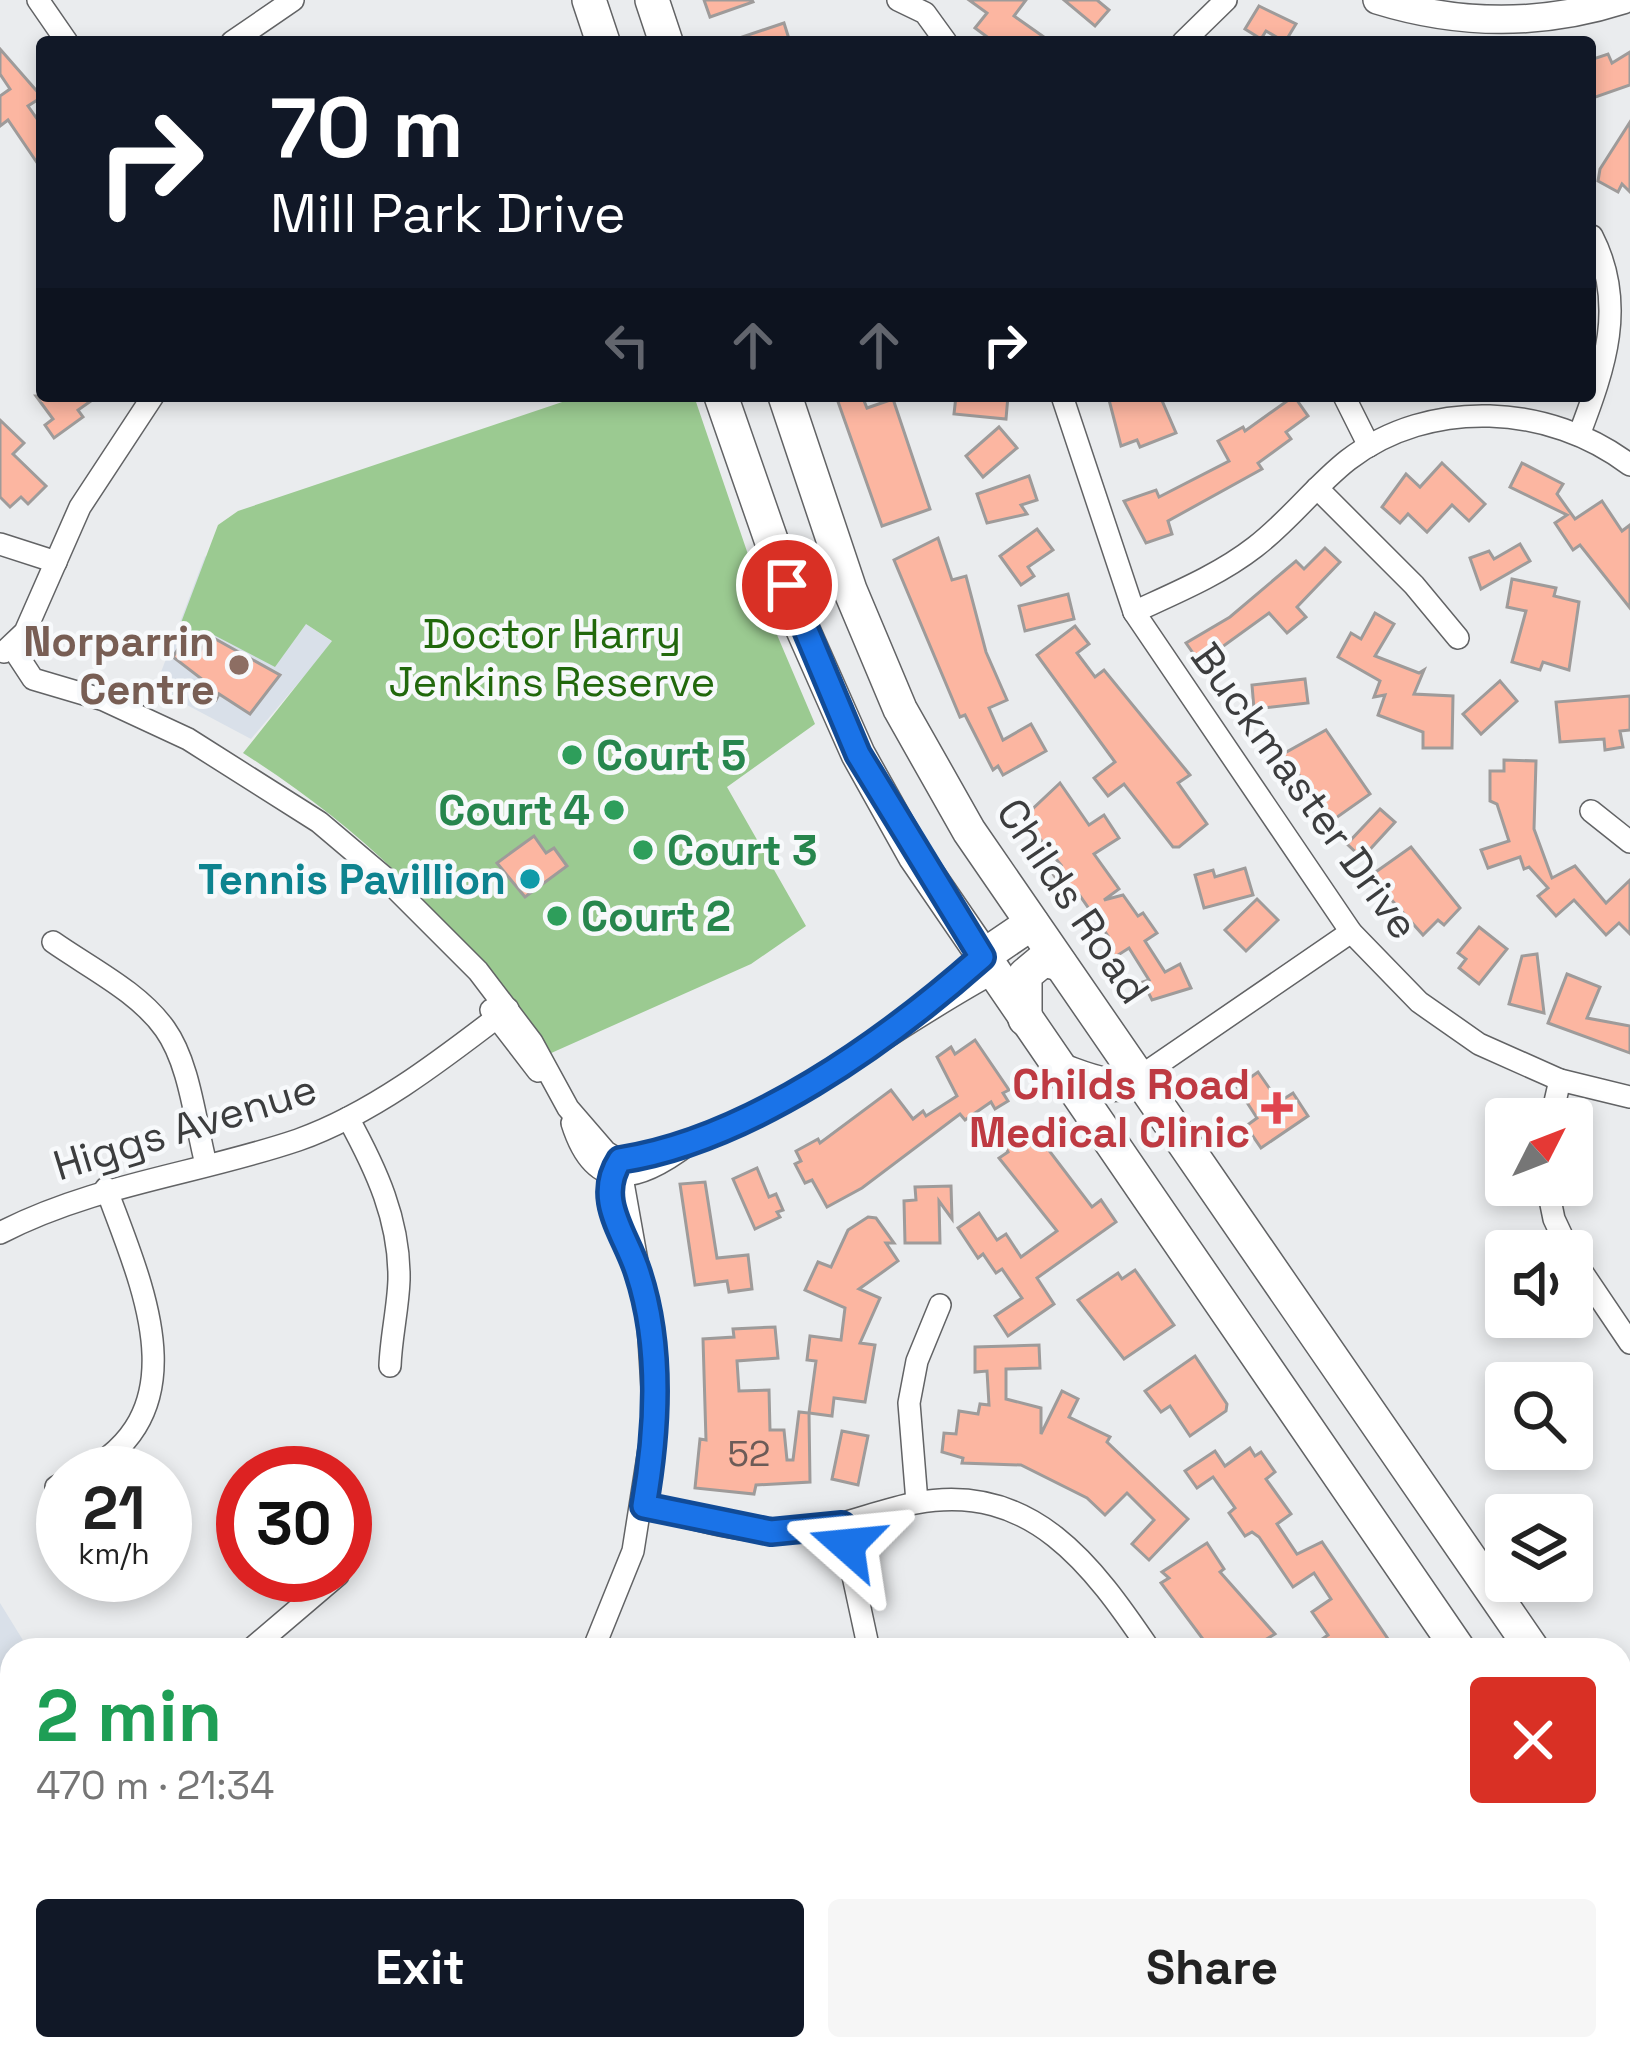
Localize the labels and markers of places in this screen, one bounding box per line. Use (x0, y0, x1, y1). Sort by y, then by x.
pin (736, 534, 838, 636)
place label: Norparrin Centre (23, 615, 215, 716)
marker: Norparrin Centre (226, 652, 252, 678)
place label: Court 5 (596, 729, 746, 782)
marker: Court 5 (559, 742, 585, 768)
place label: Court 4 (438, 784, 590, 837)
marker: Court 4 (601, 797, 627, 823)
place label: Court 3 (667, 824, 818, 877)
marker: Court 3 (630, 837, 656, 863)
place label: Tennis Pavillion (198, 853, 506, 906)
marker: Tennis Pavillion (517, 866, 543, 892)
place label: Court 2 (581, 890, 731, 943)
marker: Court 2 (544, 903, 570, 929)
place label: Childs Road Medical Clinic (969, 1058, 1250, 1159)
marker: Childs Road Medical Clinic (1261, 1092, 1293, 1124)

